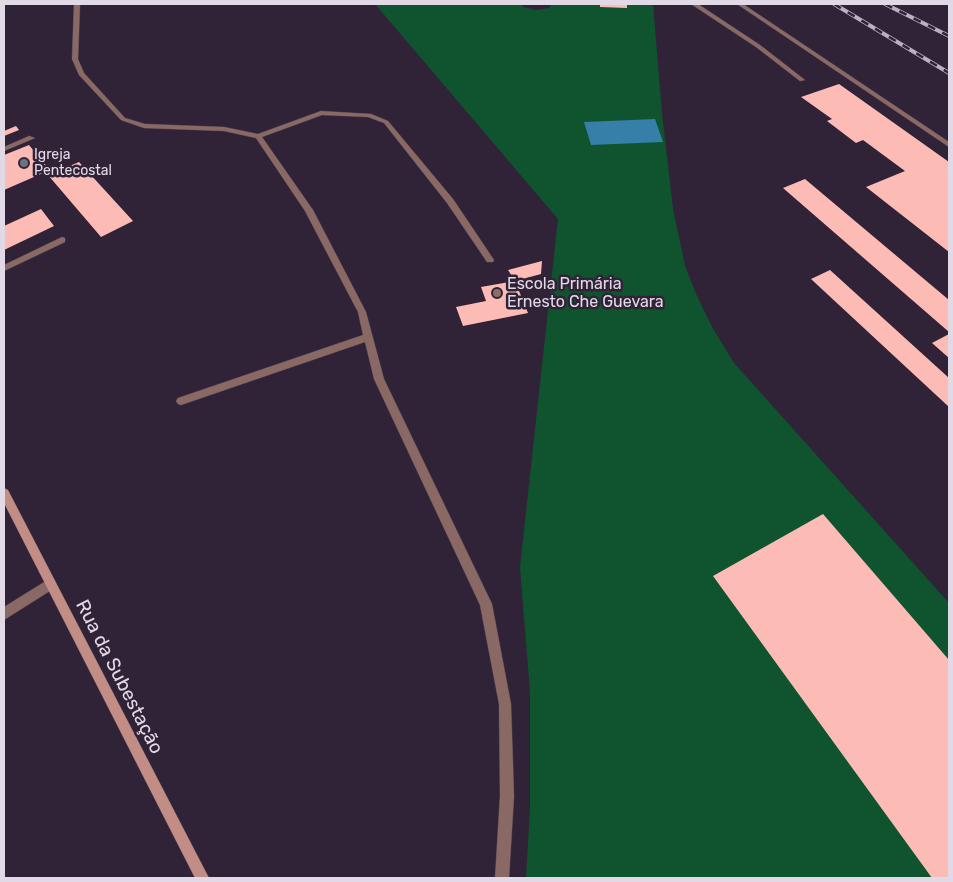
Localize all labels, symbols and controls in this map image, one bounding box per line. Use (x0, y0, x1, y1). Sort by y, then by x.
place label: Igreja Pentecostal (34, 147, 112, 180)
marker: Igreja Pentecostal (18, 157, 30, 169)
place label: Escola Primária Ernesto Che Guevara (507, 274, 664, 312)
marker: Escola Primária Ernesto Che Guevara (491, 287, 503, 299)
street label: Rua da Subestação (70, 596, 168, 758)

